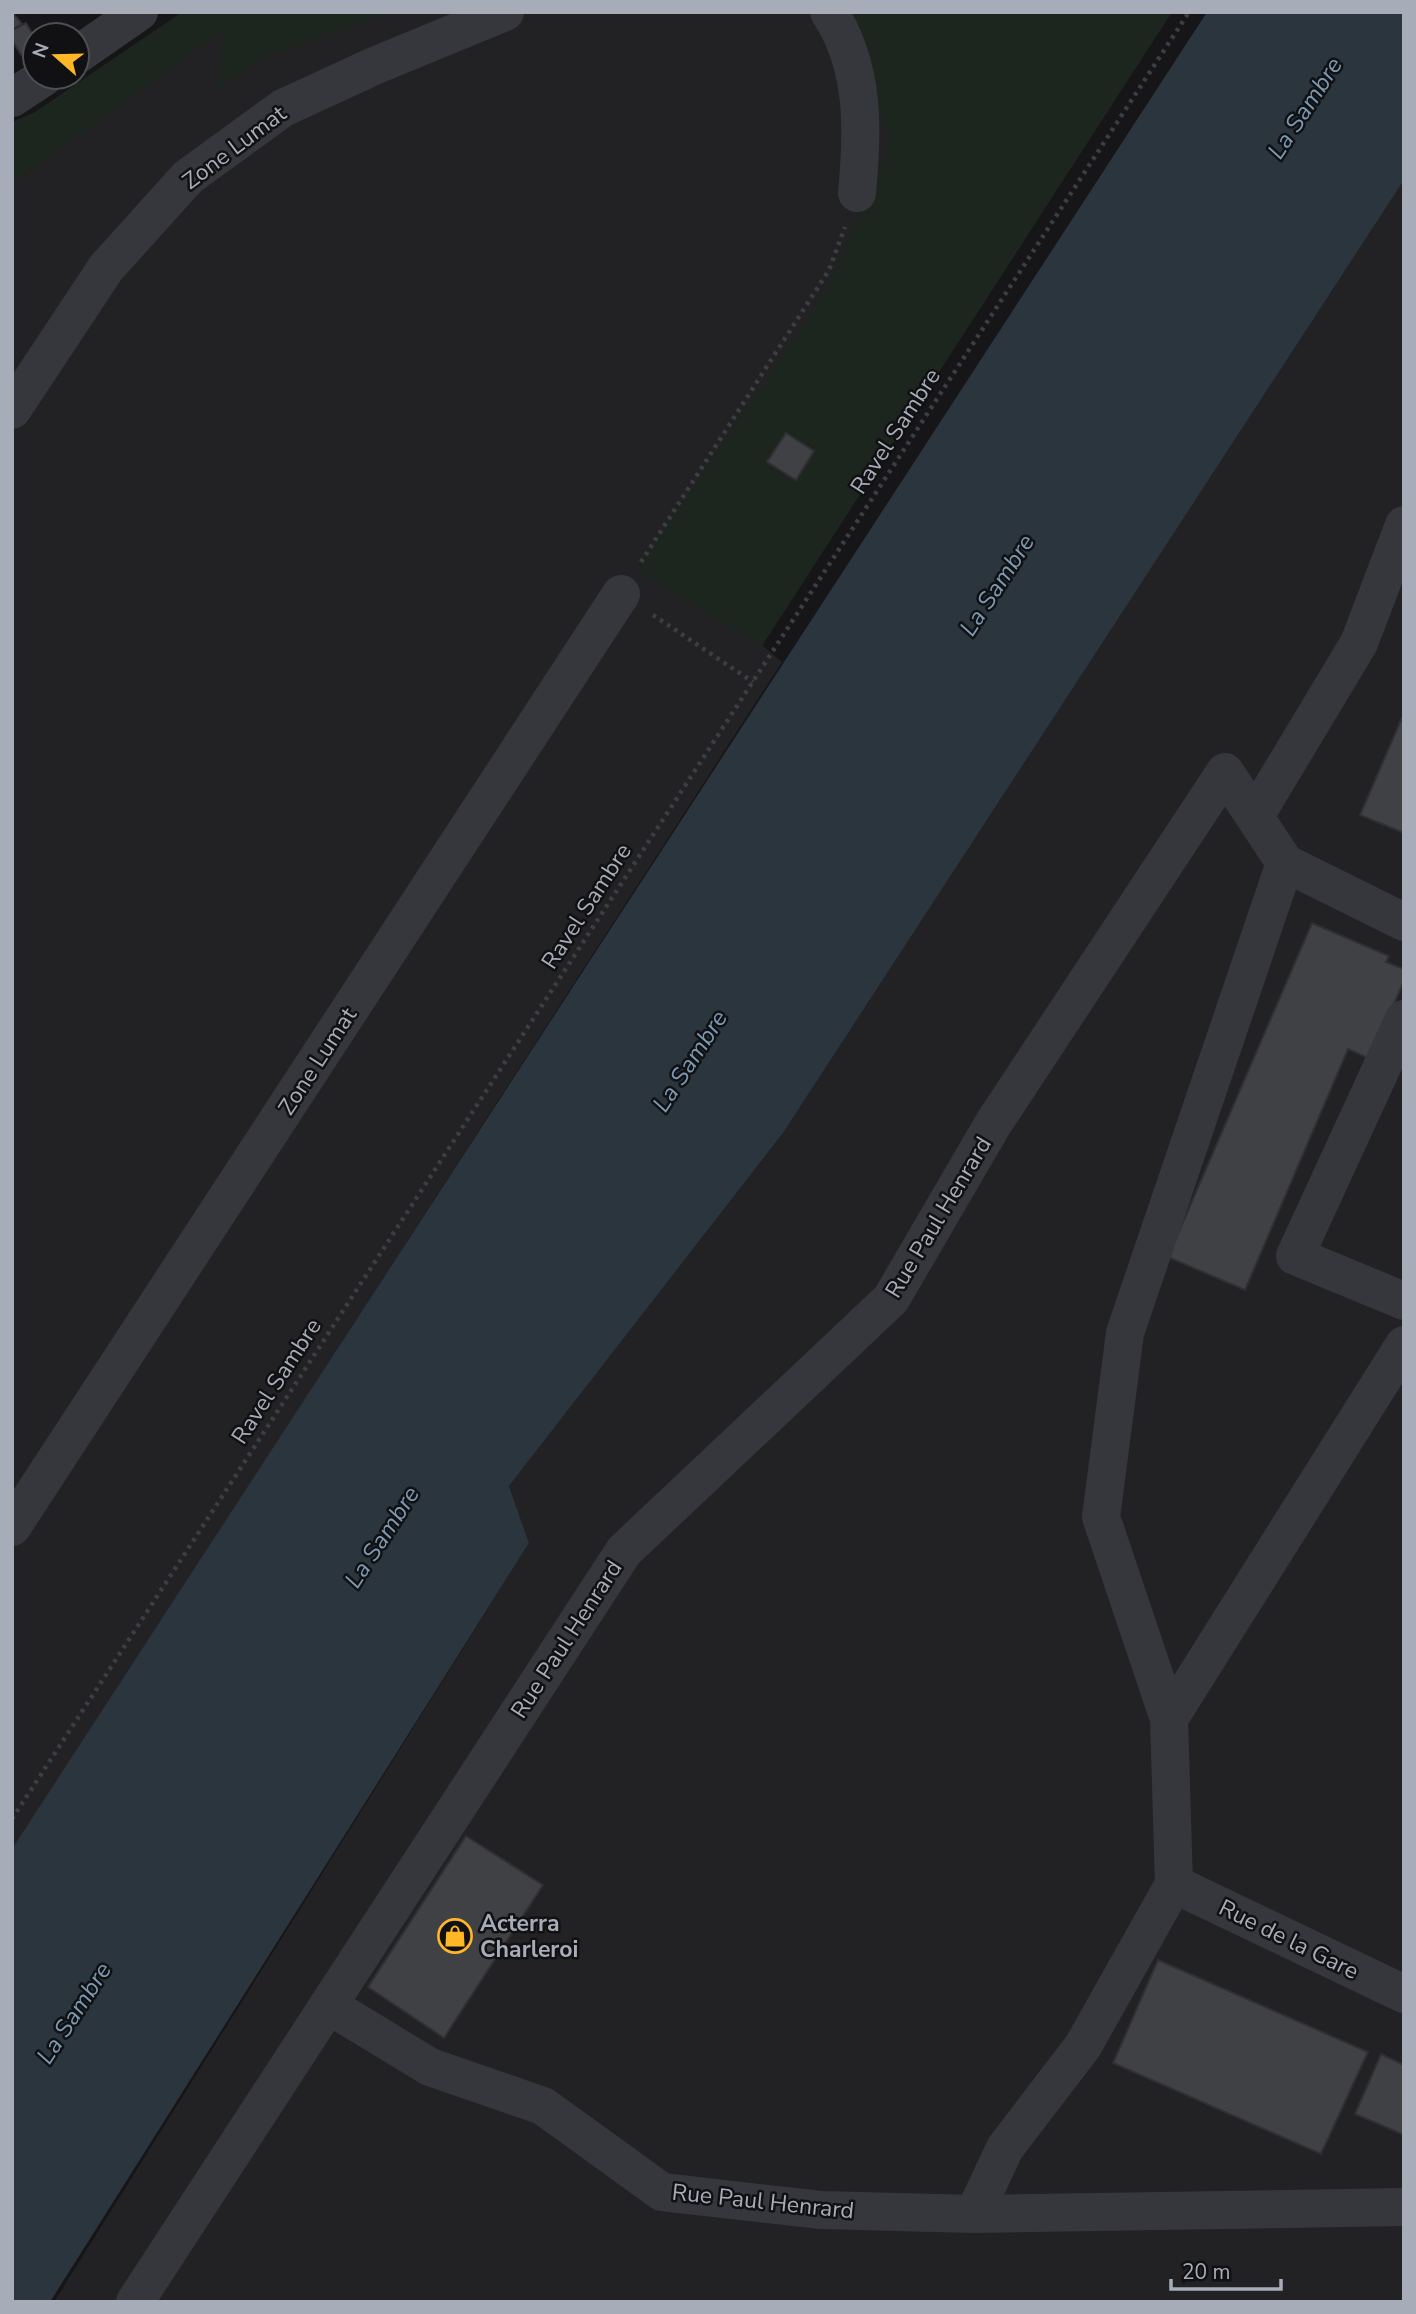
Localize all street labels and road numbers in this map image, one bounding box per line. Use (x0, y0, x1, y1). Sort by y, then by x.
street label: Zone Lumat (176, 98, 293, 197)
street label: Ravel Sambre (843, 363, 948, 500)
street label: Ravel Sambre (534, 838, 639, 975)
street label: Zone Lumat (271, 1001, 364, 1121)
street label: Rue Paul Henrard (878, 1131, 999, 1304)
street label: Ravel Sambre (224, 1313, 329, 1450)
street label: Rue Paul Henrard (504, 1554, 629, 1724)
street label: Rue de la Gare (1214, 1892, 1364, 1987)
street label: Rue Paul Henrard (670, 2177, 856, 2226)

